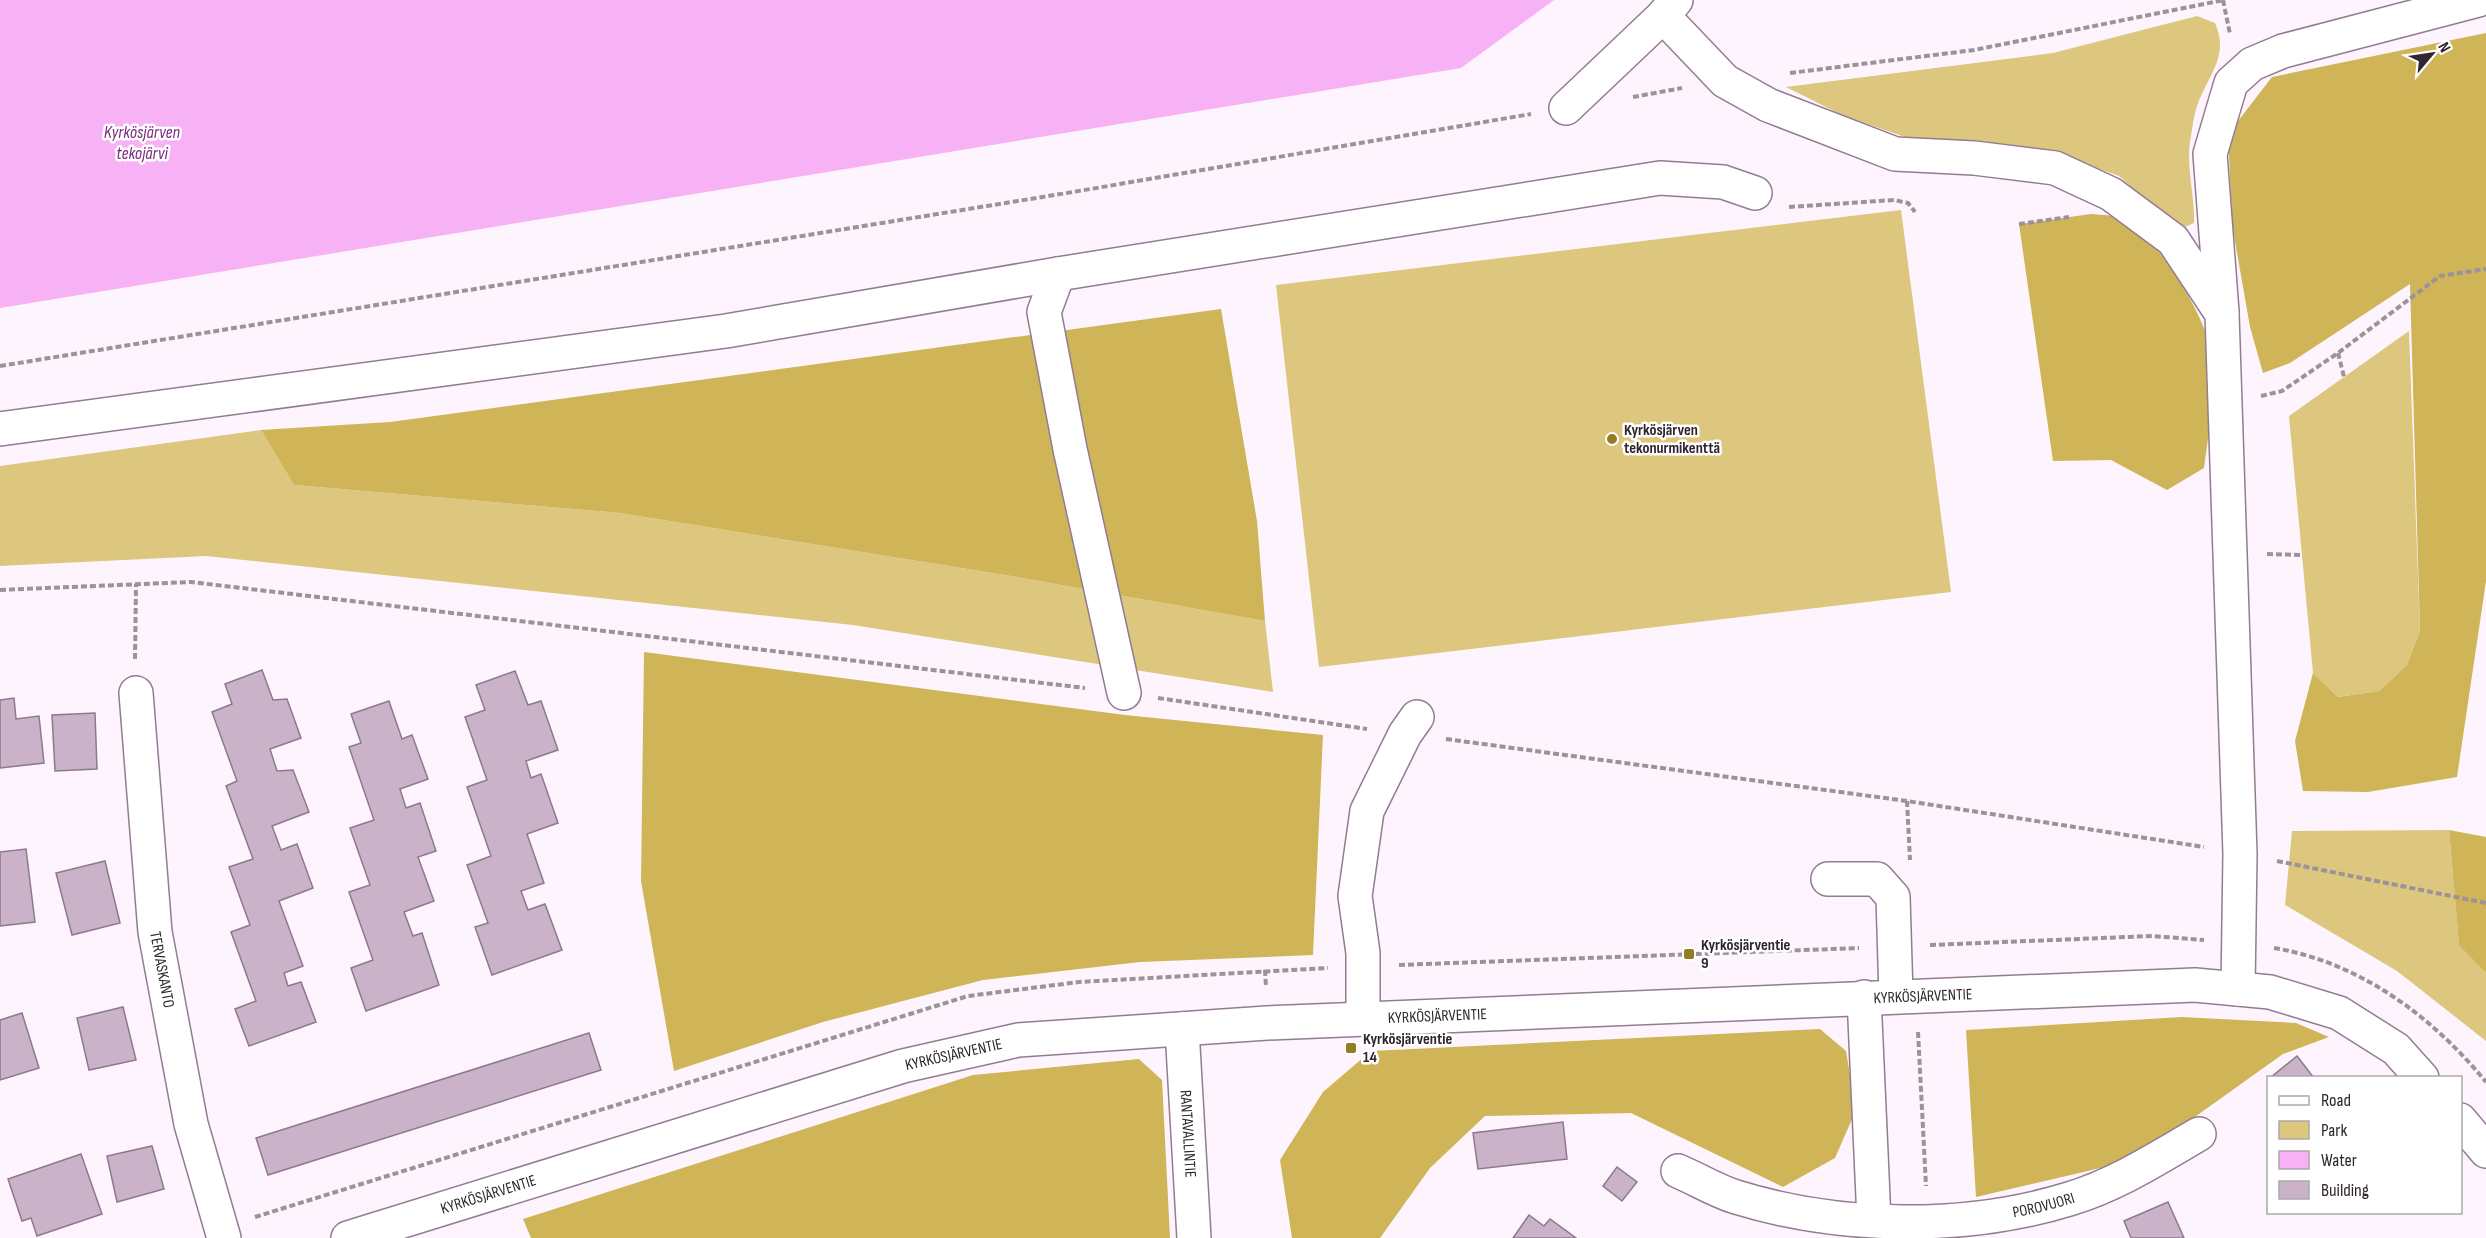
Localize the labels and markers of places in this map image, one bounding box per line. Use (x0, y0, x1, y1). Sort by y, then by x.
place label: Kyrkösjärven tekonurmikenttä (1624, 421, 1720, 458)
marker: Kyrkösjärven tekonurmikenttä (1605, 432, 1619, 446)
place label: Kyrkösjärventie 9 (1701, 936, 1791, 973)
marker: Kyrkösjärventie 9 (1682, 947, 1696, 961)
place label: Kyrkösjärventie 14 (1363, 1030, 1453, 1067)
marker: Kyrkösjärventie 14 (1344, 1041, 1358, 1055)

